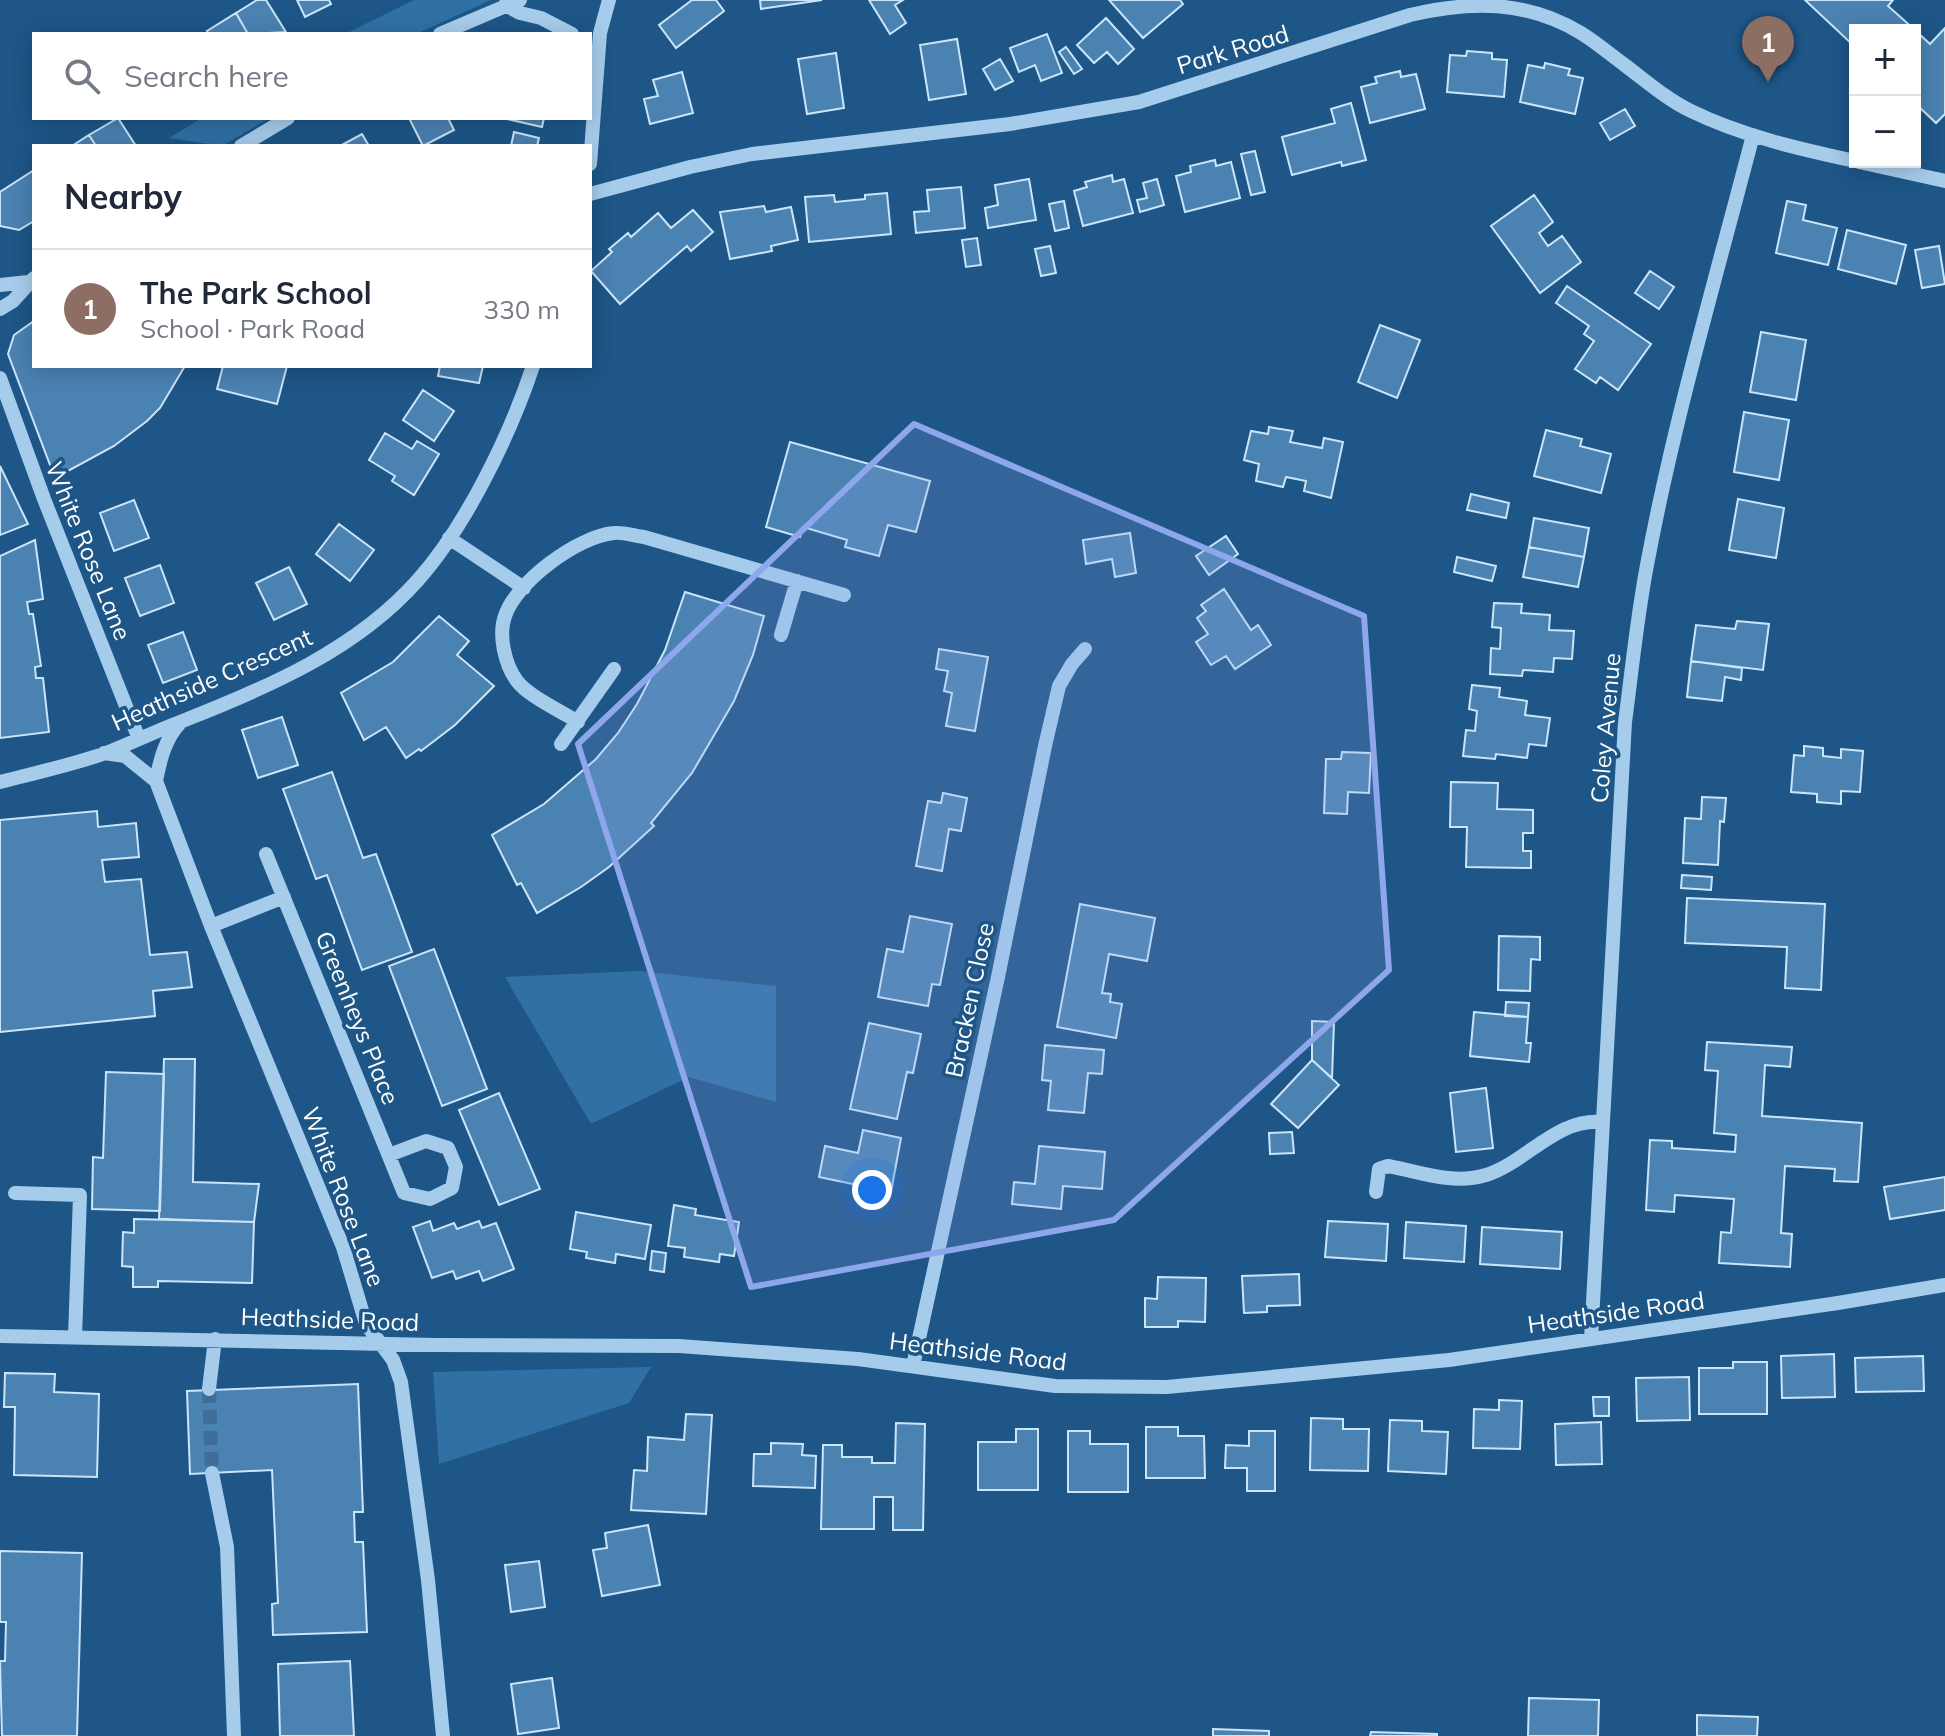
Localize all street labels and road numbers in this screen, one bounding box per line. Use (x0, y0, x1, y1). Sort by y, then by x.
street label: Park Road (1173, 18, 1292, 80)
street label: White Rose Lane (39, 457, 138, 644)
street label: Heathside Crescent (106, 621, 317, 737)
street label: Coley Avenue (1584, 652, 1627, 804)
street label: Bracken Close (938, 920, 1000, 1080)
street label: Greenheys Place (309, 927, 406, 1109)
street label: White Rose Lane (296, 1103, 392, 1291)
street label: Heathside Road (1525, 1285, 1706, 1339)
street label: Heathside Road (240, 1301, 420, 1337)
street label: Heathside Road (888, 1325, 1069, 1377)

